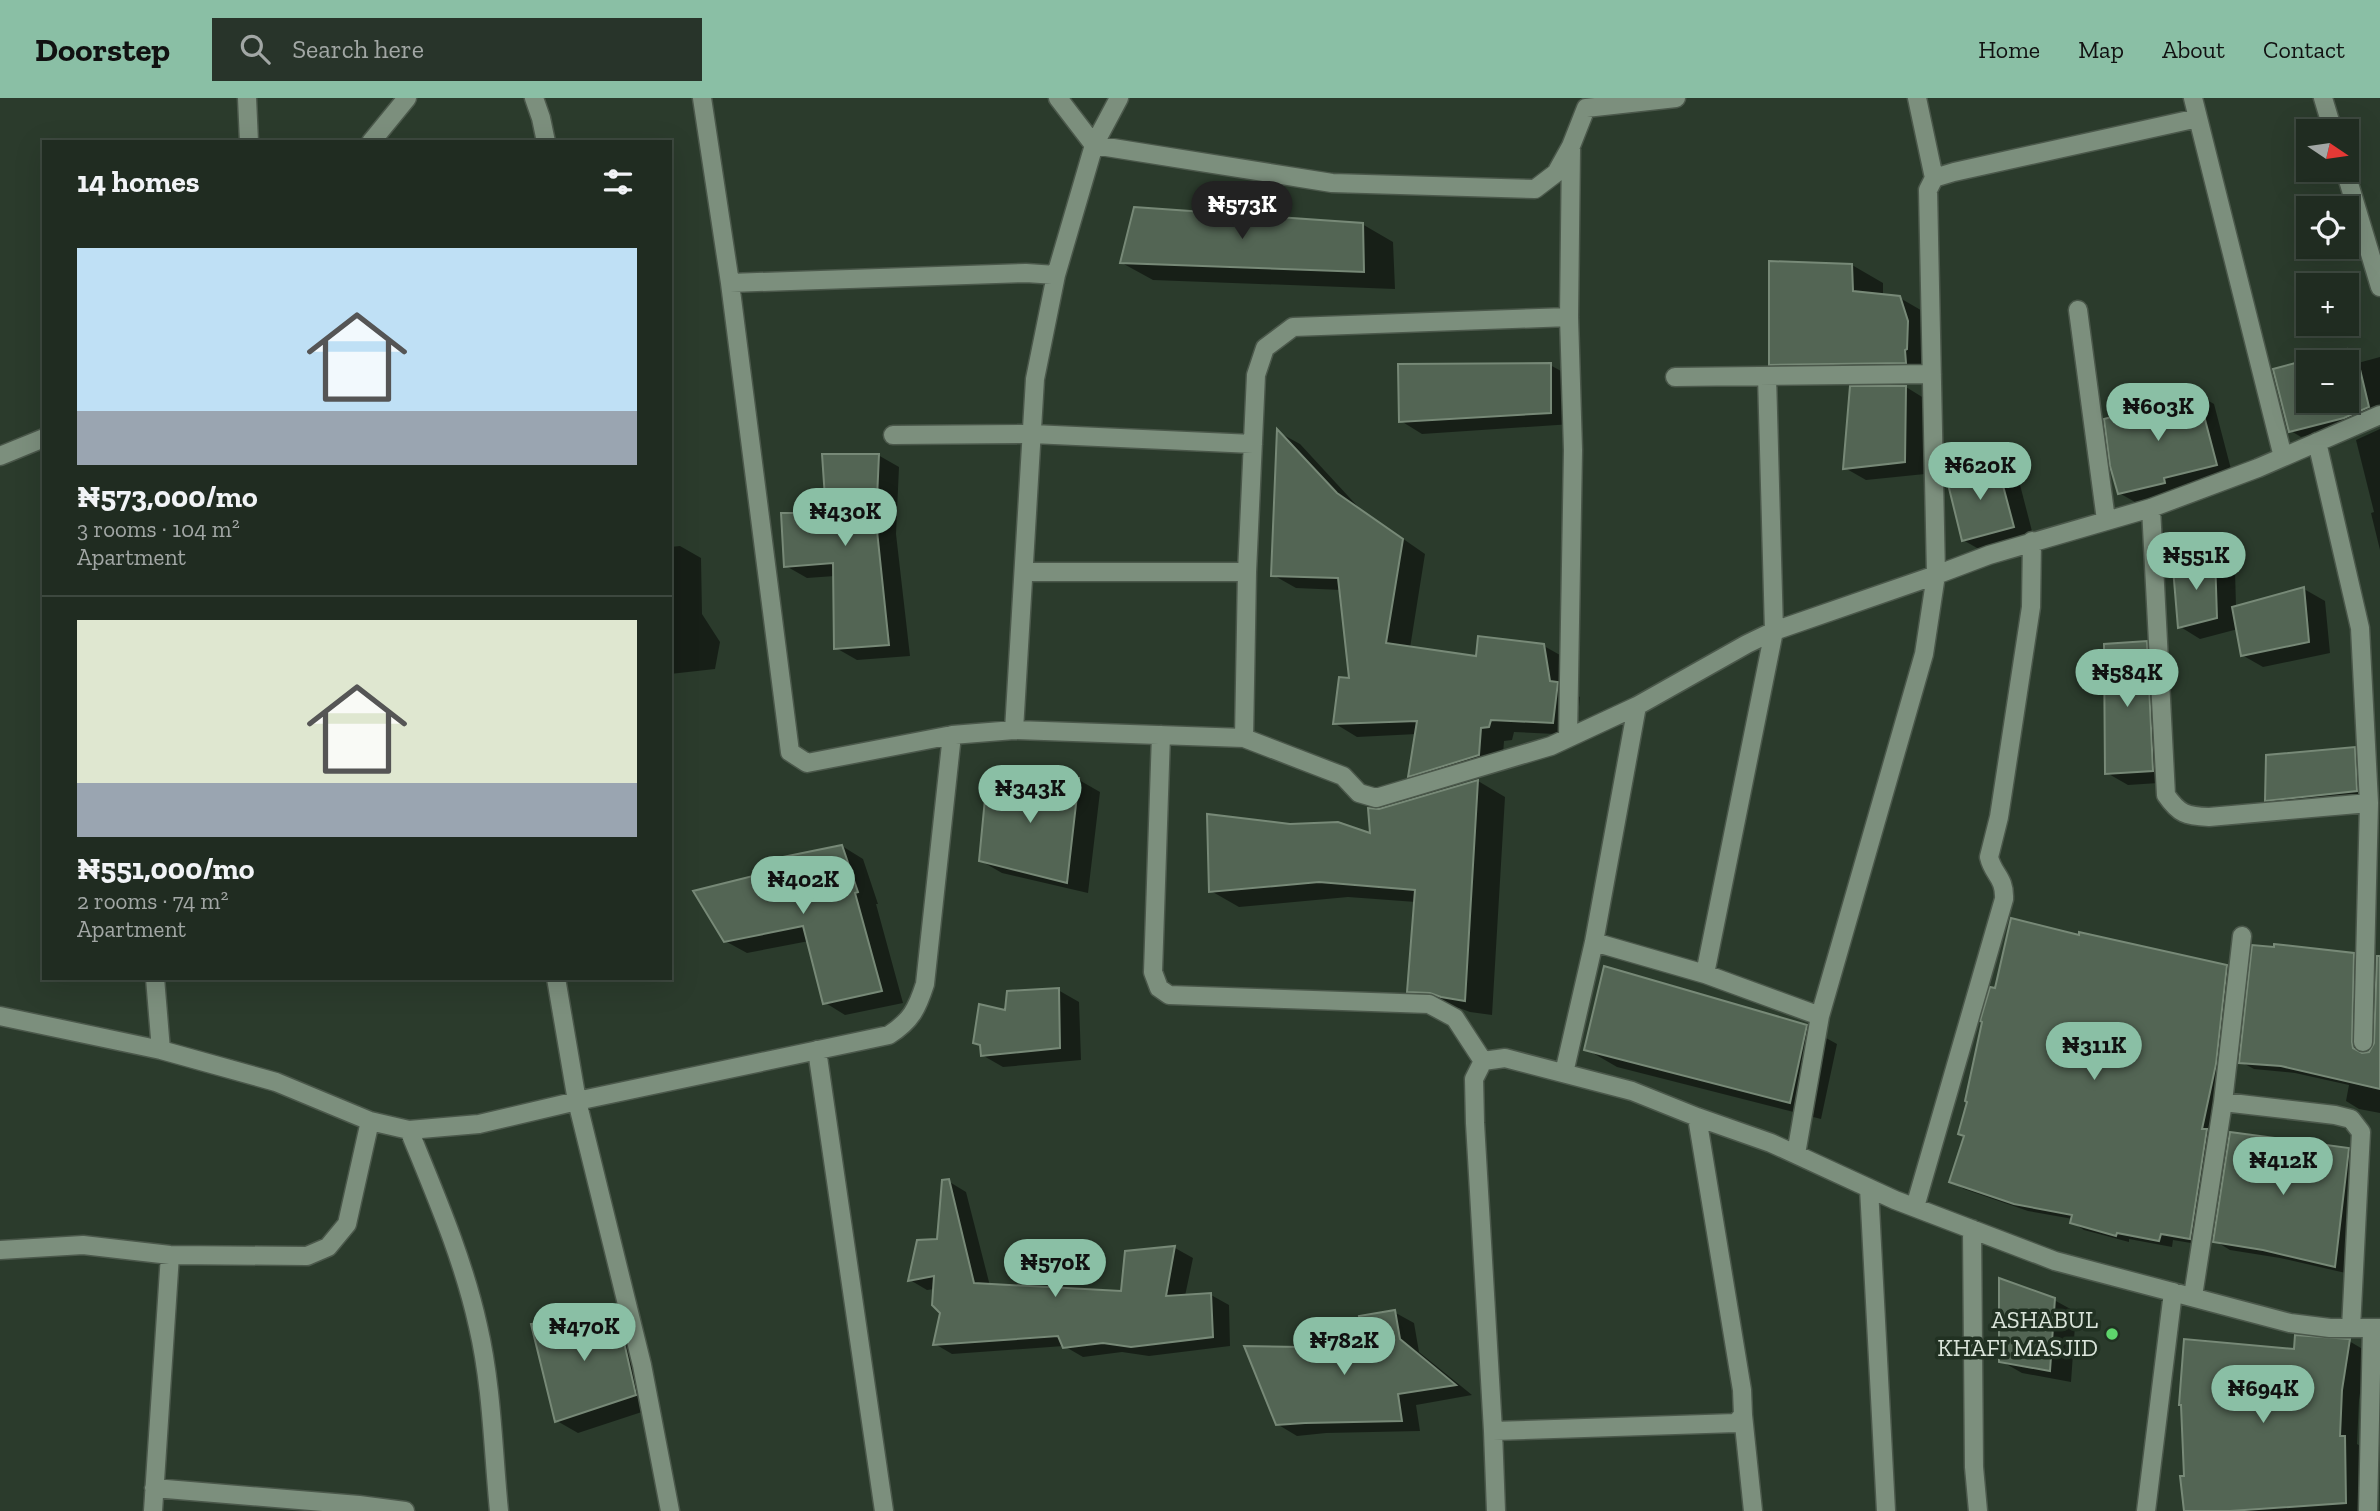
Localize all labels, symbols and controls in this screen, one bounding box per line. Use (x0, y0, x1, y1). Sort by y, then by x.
search box (212, 18, 702, 81)
text: Doorstep (35, 30, 170, 69)
icon: search (236, 30, 274, 68)
text: Search here (292, 33, 424, 65)
text: Home (1978, 35, 2040, 64)
text: Map (2078, 35, 2124, 64)
text: About (2162, 35, 2225, 64)
text: Contact (2263, 35, 2345, 64)
north arrow (2296, 119, 2359, 182)
map controls (2296, 119, 2359, 413)
icon: filters (599, 163, 637, 201)
text: 14 homes (77, 164, 200, 200)
pin: ₦573K (1193, 181, 1291, 241)
text: ₦573K (1207, 190, 1277, 218)
button: locate (2296, 196, 2359, 259)
button: + (2296, 273, 2359, 336)
icon: home (294, 294, 420, 420)
button: − (2296, 350, 2359, 413)
pin: ₦603K (2109, 384, 2207, 443)
text: ₦603K (2122, 392, 2194, 420)
pin: ₦620K (1931, 442, 2029, 502)
text: ₦620K (1944, 451, 2016, 479)
text: ₦573,000/mo (77, 479, 258, 515)
pin: ₦430K (796, 489, 894, 548)
text: ₦430K (809, 497, 881, 525)
text: 3 rooms · 104 m² (77, 515, 240, 543)
pin: ₦551K (2147, 532, 2245, 592)
text: ₦551K (2163, 541, 2229, 569)
text: Apartment (77, 543, 186, 571)
pin: ₦584K (2078, 650, 2176, 709)
text: ₦584K (2091, 658, 2163, 686)
icon: home (294, 666, 420, 792)
pin: ₦343K (981, 766, 1079, 825)
text: ₦343K (994, 774, 1066, 802)
text: ₦551,000/mo (77, 851, 255, 887)
pin: ₦402K (754, 856, 852, 916)
text: ₦402K (767, 865, 839, 893)
text: 2 rooms · 74 m² (77, 887, 228, 915)
text: Apartment (77, 915, 186, 943)
pin: ₦311K (2045, 1023, 2143, 1082)
text: ₦311K (2062, 1031, 2126, 1059)
pin: ₦412K (2234, 1138, 2332, 1197)
text: ₦412K (2249, 1146, 2317, 1174)
pin: ₦570K (1006, 1240, 1104, 1299)
text: ₦570K (1020, 1248, 1090, 1276)
pin: ₦470K (535, 1304, 633, 1363)
place label: ASHABUL KHAFI MASJID (1937, 1305, 2098, 1362)
text: ₦470K (549, 1312, 619, 1340)
pin: ₦782K (1295, 1318, 1393, 1377)
text: ₦782K (1309, 1326, 1379, 1354)
marker: ASHABUL KHAFI MASJID (2104, 1326, 2120, 1342)
pin: ₦694K (2214, 1366, 2312, 1425)
text: ₦694K (2227, 1374, 2299, 1402)

